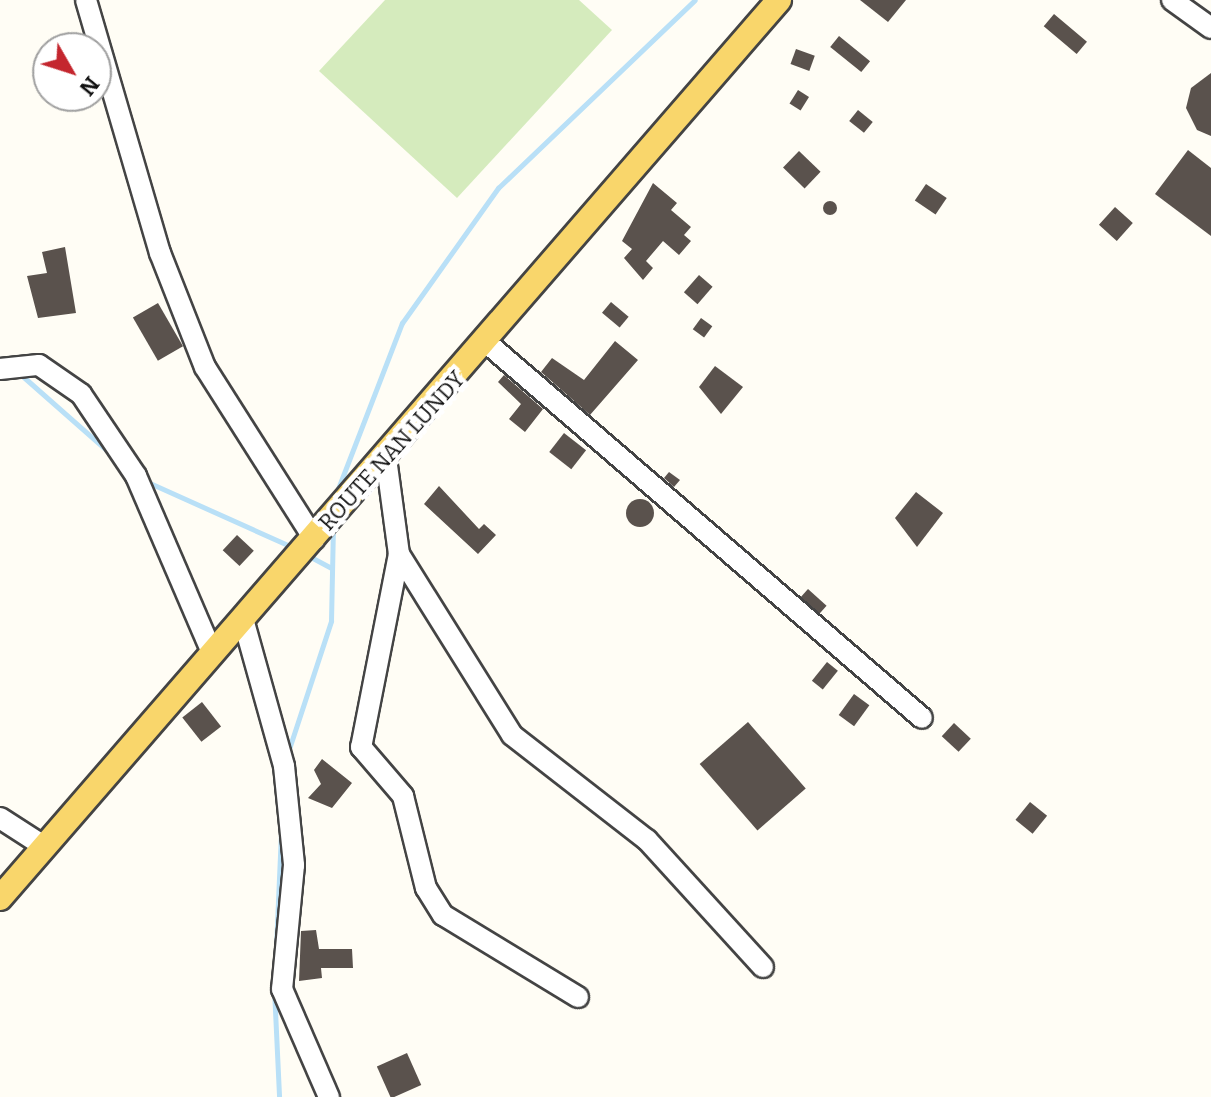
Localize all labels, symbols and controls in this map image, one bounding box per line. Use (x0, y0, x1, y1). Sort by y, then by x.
north arrow (32, 32, 112, 112)
text: N (74, 71, 105, 101)
street label: ROUTE NAN LUNDY (314, 366, 470, 536)

